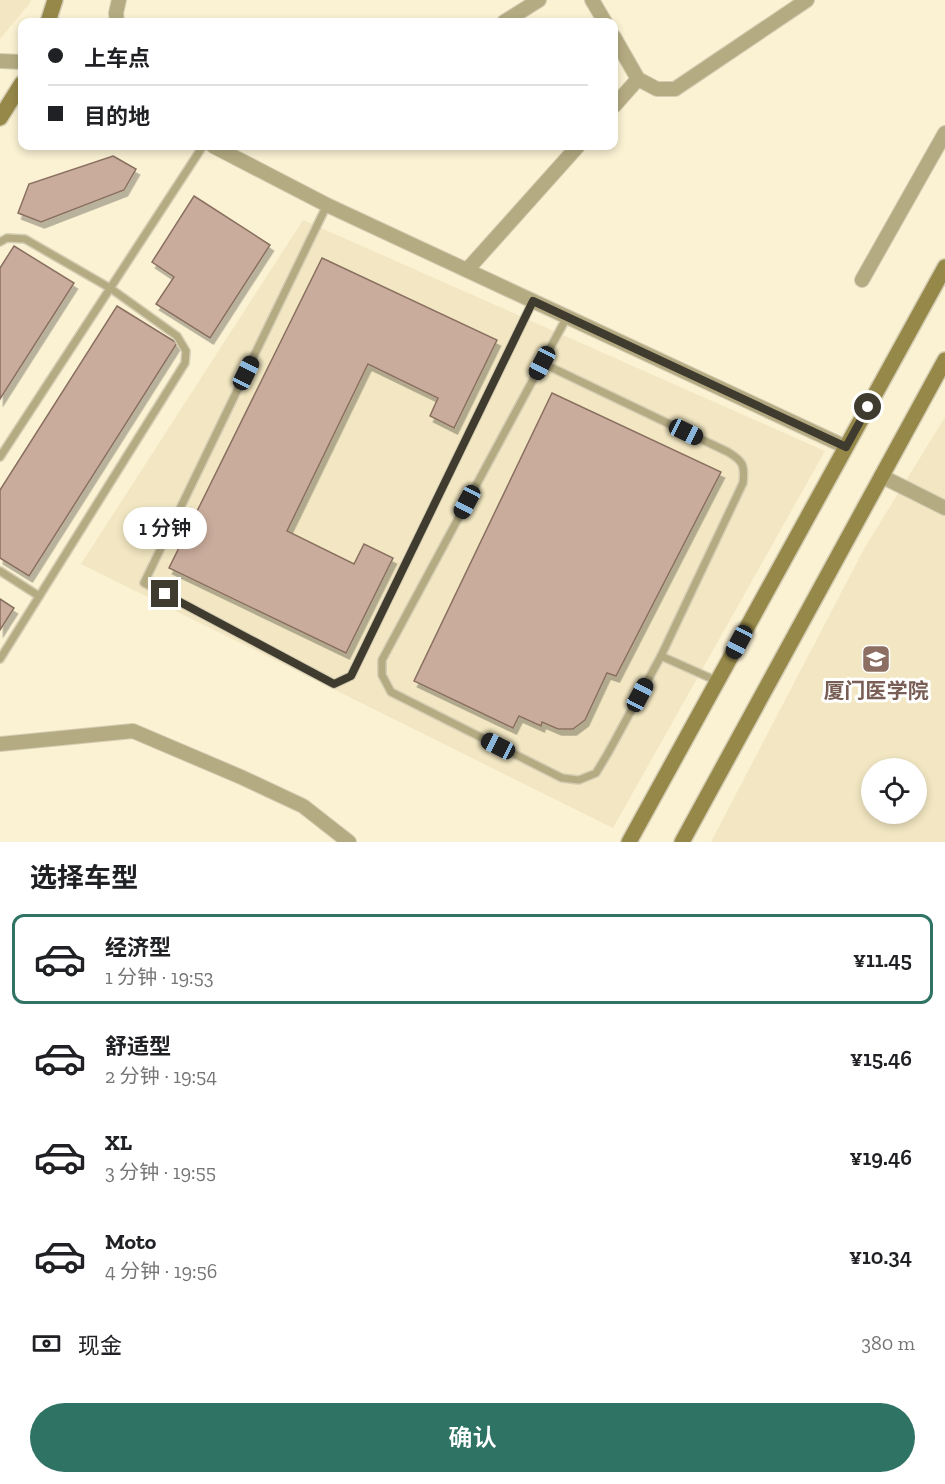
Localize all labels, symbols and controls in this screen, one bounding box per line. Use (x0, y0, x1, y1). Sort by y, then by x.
text: 上车点 (84, 45, 150, 72)
text: 目的地 (84, 103, 150, 130)
car (526, 343, 558, 383)
car (230, 353, 262, 393)
route start (854, 393, 881, 420)
car (666, 416, 706, 448)
car (451, 482, 483, 522)
callout: 1 分钟 (123, 507, 207, 549)
text: 1 分钟 (139, 516, 191, 540)
route end (151, 580, 178, 607)
car (723, 622, 755, 662)
school or university icon: 厦门医学院 (860, 643, 892, 675)
car (624, 675, 656, 715)
place label: 厦门医学院 (824, 678, 929, 703)
car (478, 730, 518, 762)
map controls (861, 758, 927, 824)
button: locate (861, 758, 927, 824)
text: 选择车型 (30, 862, 138, 894)
icon: car (33, 932, 87, 986)
text: 经济型 (105, 934, 171, 961)
text: ¥11.45 (853, 946, 912, 973)
text: 1 分钟 · 19:53 (105, 965, 214, 989)
icon: car (33, 1031, 87, 1085)
text: 舒适型 (105, 1033, 171, 1060)
text: ¥15.46 (850, 1045, 912, 1072)
text: 2 分钟 · 19:54 (105, 1064, 217, 1088)
text: XL (105, 1129, 132, 1156)
icon: car (33, 1130, 87, 1184)
text: ¥19.46 (850, 1144, 912, 1171)
text: 3 分钟 · 19:55 (105, 1160, 216, 1184)
text: Moto (105, 1228, 156, 1255)
icon: car (33, 1229, 87, 1283)
text: ¥10.34 (849, 1243, 912, 1270)
text: 4 分钟 · 19:56 (105, 1259, 217, 1283)
icon: cash (30, 1327, 63, 1360)
text: 380 m (861, 1331, 915, 1355)
text: 现金 (78, 1332, 122, 1359)
button: 确认 (30, 1403, 915, 1472)

